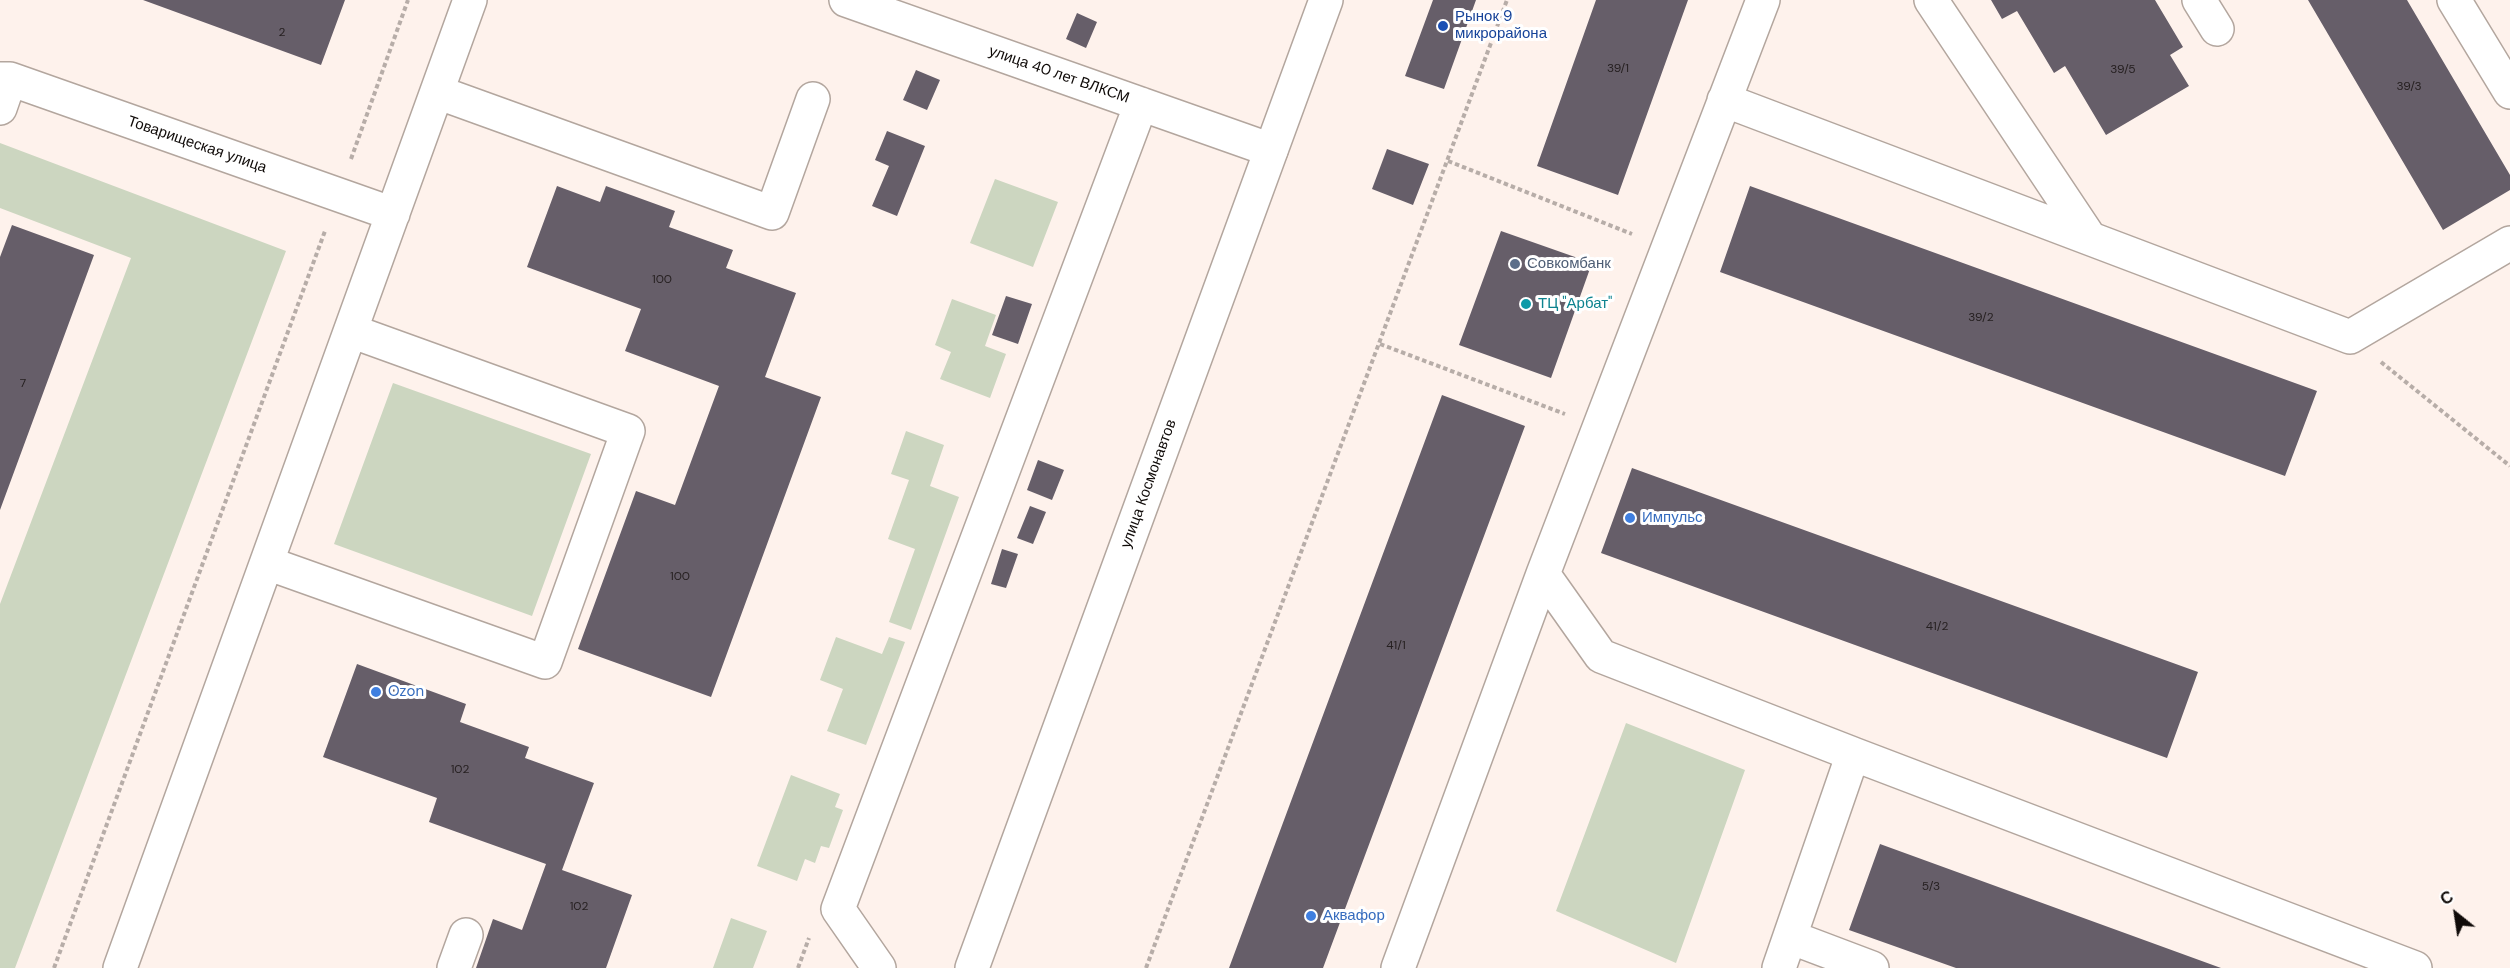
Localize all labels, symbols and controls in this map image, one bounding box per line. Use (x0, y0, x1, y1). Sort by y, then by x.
place label: Рынок 9 микрорайона (1455, 8, 1547, 43)
marker: Рынок 9 микрорайона (1436, 19, 1450, 33)
house number: 2 (279, 26, 285, 40)
street label: улица 40 лет ВЛКСМ (986, 42, 1132, 108)
house number: 39/1 (1607, 62, 1629, 76)
house number: 39/5 (2110, 63, 2136, 77)
house number: 39/3 (2396, 80, 2422, 94)
street label: Товарищеская улица (125, 113, 269, 177)
place label: Совкомбанк (1527, 255, 1611, 273)
marker: Совкомбанк (1508, 257, 1522, 271)
house number: 100 (652, 273, 672, 287)
place label: ТЦ "Арбат" (1538, 295, 1612, 313)
marker: ТЦ "Арбат" (1519, 297, 1533, 311)
house number: 39/2 (1968, 311, 1994, 325)
house number: 7 (20, 377, 26, 391)
street label: улица Космонавтов (1117, 417, 1181, 551)
place label: Импульс (1642, 509, 1702, 527)
marker: Импульс (1623, 511, 1637, 525)
house number: 100 (670, 570, 690, 584)
house number: 41/2 (1926, 620, 1948, 634)
house number: 41/1 (1386, 639, 1406, 653)
place label: Ozon (388, 683, 424, 701)
marker: Ozon (369, 685, 383, 699)
house number: 102 (451, 763, 469, 777)
house number: 5/3 (1922, 880, 1940, 894)
north arrow (2426, 884, 2486, 944)
text: С (2436, 886, 2457, 910)
house number: 102 (570, 900, 588, 914)
place label: Аквафор (1323, 907, 1385, 925)
marker: Аквафор (1304, 909, 1318, 923)

